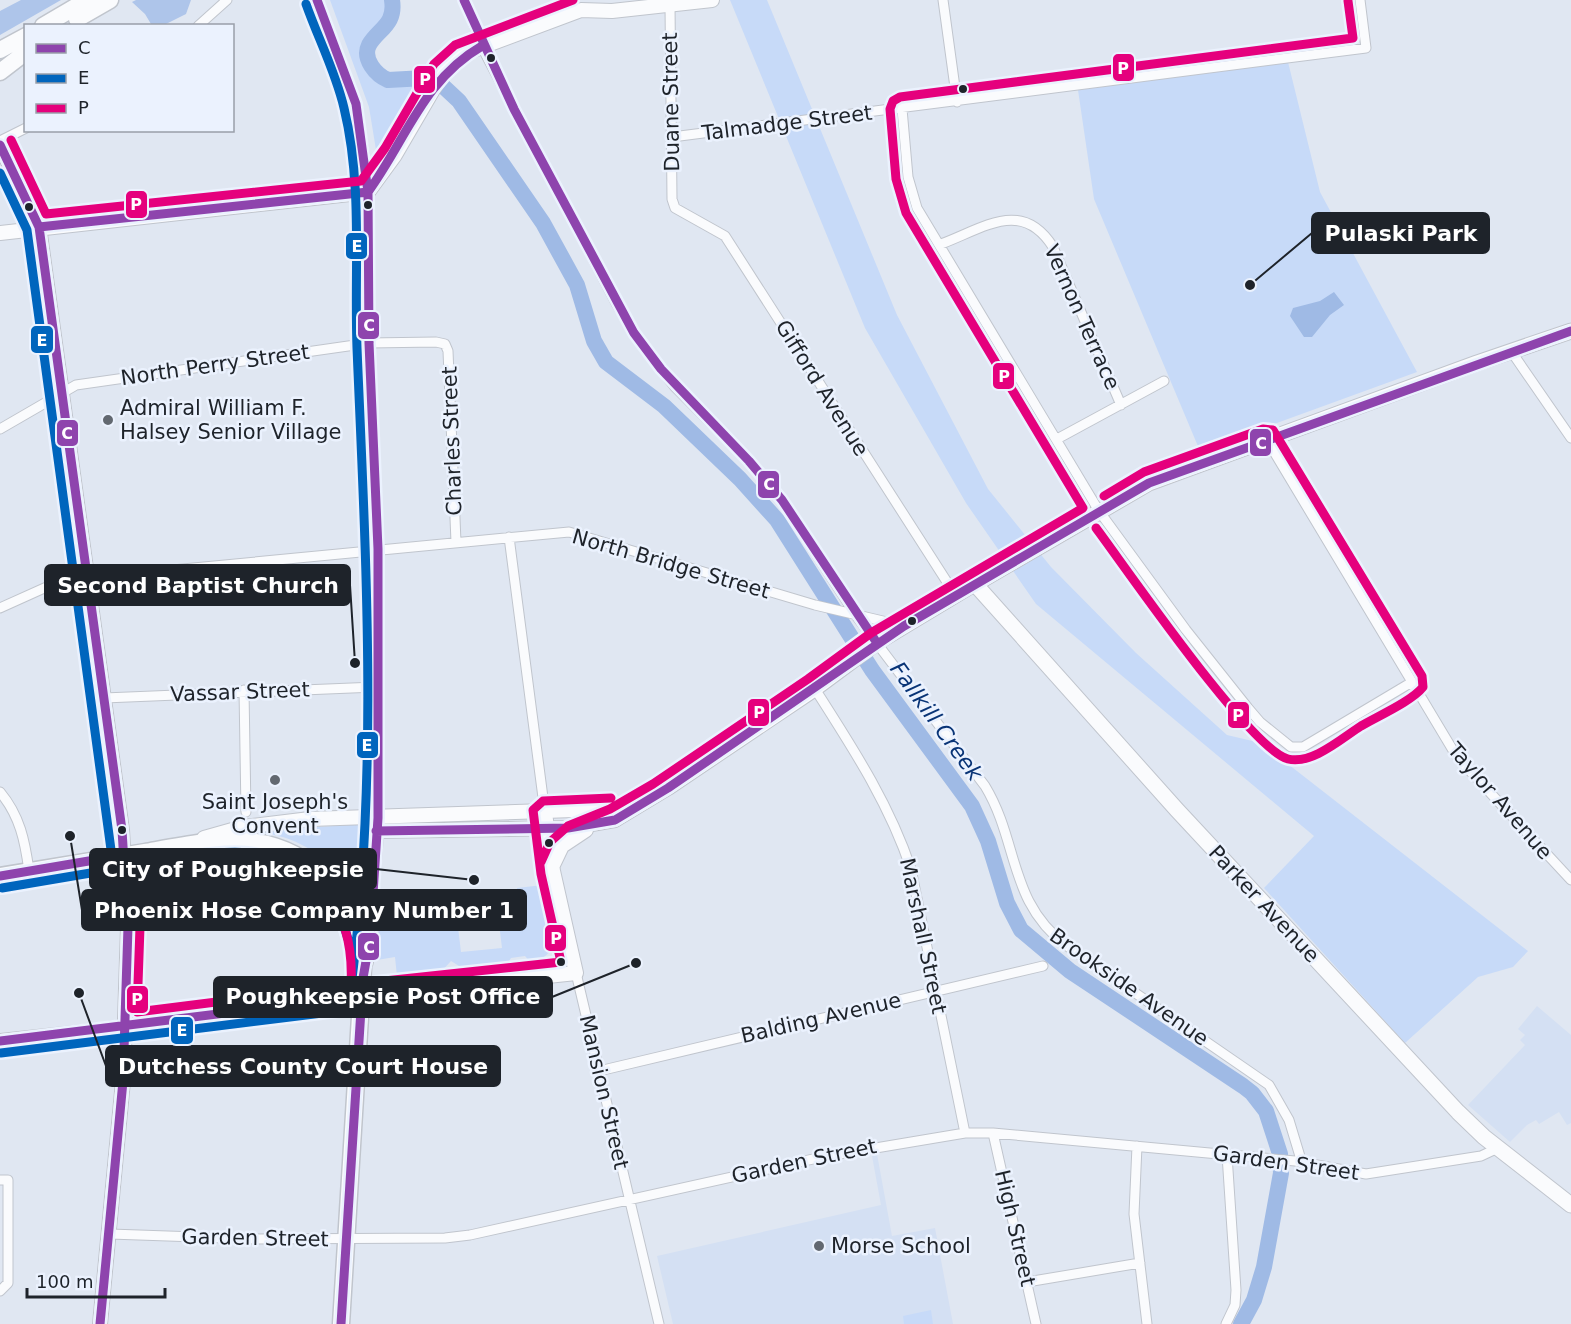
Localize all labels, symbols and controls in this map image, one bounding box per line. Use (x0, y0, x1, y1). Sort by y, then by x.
legend (24, 24, 234, 132)
street label: Duane Street (658, 32, 684, 172)
text: C (78, 37, 91, 58)
unlabelled marker (485, 52, 497, 64)
line badge: P (1112, 53, 1135, 82)
text: P (1117, 59, 1129, 78)
line badge: P (413, 65, 436, 94)
text: E (78, 67, 89, 88)
text: P (419, 70, 431, 89)
unlabelled marker (957, 83, 969, 95)
text: P (78, 97, 89, 118)
street label: Talmadge Street (699, 101, 874, 145)
line badge: P (125, 190, 148, 219)
text: P (130, 195, 142, 214)
unlabelled marker (362, 199, 374, 211)
unlabelled marker (23, 201, 35, 213)
callout: Pulaski Park (1312, 213, 1489, 253)
text: Pulaski Park (1325, 221, 1479, 246)
line badge: E (345, 232, 368, 260)
text: E (352, 237, 362, 256)
street label: Vernon Terrace (1039, 241, 1125, 393)
line badge: C (357, 311, 380, 340)
text: C (363, 316, 375, 335)
street label: Gifford Avenue (771, 316, 873, 460)
line badge: E (30, 325, 54, 354)
text: E (37, 331, 47, 350)
street label: North Perry Street (119, 340, 311, 390)
line badge: P (992, 362, 1015, 390)
street label: Charles Street (437, 366, 467, 516)
text: P (998, 367, 1010, 386)
place label: Admiral William F. Halsey Senior Village (120, 396, 342, 444)
marker: Admiral William F. Halsey Senior Village (101, 413, 115, 427)
line badge: C (56, 419, 79, 447)
text: C (61, 424, 73, 443)
line badge: C (1249, 428, 1272, 457)
text: C (1255, 434, 1267, 453)
line badge: C (757, 470, 780, 499)
text: C (763, 475, 775, 494)
street label: North Bridge Street (569, 524, 773, 604)
callout: Second Baptist Church (45, 565, 350, 605)
text: Second Baptist Church (57, 573, 339, 598)
unlabelled marker (906, 615, 918, 627)
water label: Fallkill Creek (885, 657, 989, 787)
street label: Vassar Street (170, 678, 310, 706)
line badge: P (747, 698, 770, 727)
line badge: P (1227, 701, 1250, 729)
text: P (753, 703, 765, 722)
text: P (1232, 706, 1244, 725)
line badge: E (356, 731, 379, 759)
text: E (362, 736, 372, 755)
street label: Taylor Avenue (1442, 737, 1557, 864)
marker: Saint Joseph's Convent (268, 773, 282, 787)
place label: Saint Joseph's Convent (202, 790, 348, 838)
unlabelled marker (116, 824, 128, 836)
unlabelled marker (543, 837, 555, 849)
street label: Parker Avenue (1204, 841, 1324, 967)
callout: City of Poughkeepsie (90, 849, 376, 889)
street label: Marshall Street (895, 856, 951, 1016)
text: City of Poughkeepsie (102, 857, 364, 882)
callout: Phoenix Hose Company Number 1 (82, 890, 526, 930)
text: Phoenix Hose Company Number 1 (94, 898, 514, 923)
street label: Brookside Avenue (1045, 923, 1213, 1051)
line badge: P (544, 924, 567, 952)
text: P (550, 929, 562, 948)
line badge: C (357, 932, 380, 961)
text: C (363, 938, 375, 957)
unlabelled marker (555, 956, 567, 968)
callout: Poughkeepsie Post Office (214, 977, 552, 1017)
text: Poughkeepsie Post Office (226, 984, 540, 1009)
line badge: P (126, 985, 149, 1014)
street label: Balding Avenue (739, 988, 903, 1048)
text: P (131, 990, 143, 1009)
street label: Mansion Street (575, 1012, 633, 1172)
line badge: E (170, 1016, 194, 1045)
text: E (177, 1021, 187, 1040)
callout: Dutchess County Court House (106, 1046, 500, 1086)
text: Dutchess County Court House (118, 1054, 488, 1079)
street label: Garden Street (729, 1134, 879, 1188)
street label: Garden Street (1211, 1141, 1361, 1185)
street label: High Street (990, 1167, 1040, 1289)
street label: Garden Street (181, 1225, 329, 1251)
place label: Morse School (831, 1234, 971, 1258)
marker: Morse School (812, 1239, 826, 1253)
scale bar (27, 1261, 165, 1299)
text: 100 m (36, 1271, 94, 1292)

